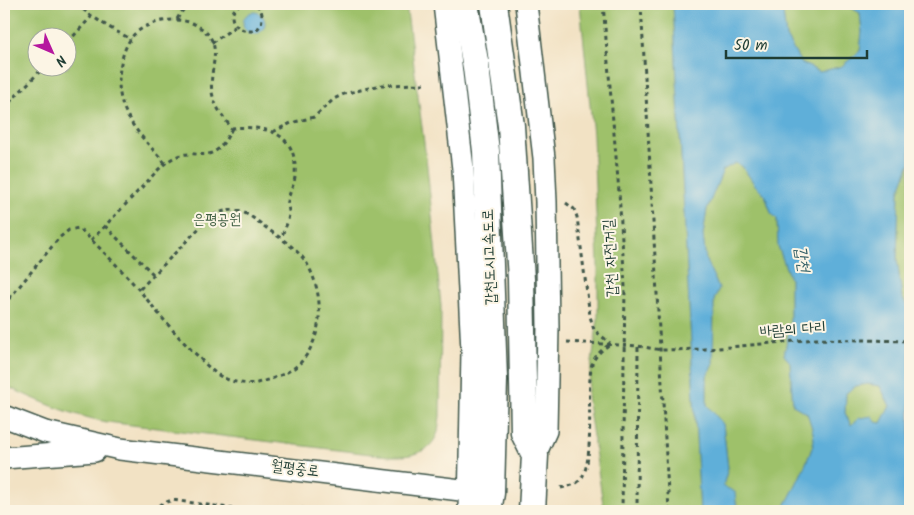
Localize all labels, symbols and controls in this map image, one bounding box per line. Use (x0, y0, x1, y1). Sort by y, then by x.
north arrow (28, 28, 78, 78)
scale bar (726, 28, 868, 60)
text: 50 m (734, 34, 768, 58)
text: N (49, 50, 71, 72)
park label: 은평공원 (193, 208, 241, 232)
street label: 갑천도시고속도로 (476, 208, 504, 306)
street label: 갑천 자전거길 (597, 218, 625, 298)
water label: 갑천 (788, 244, 817, 276)
street label: 바람의 다리 (759, 316, 827, 344)
street label: 월평중로 (270, 454, 320, 484)

